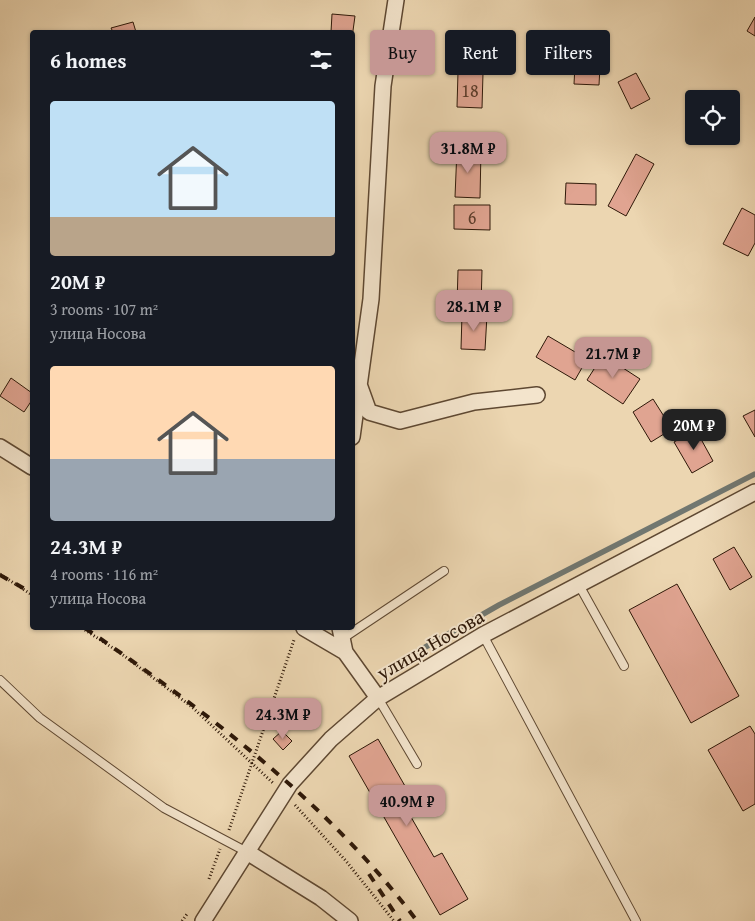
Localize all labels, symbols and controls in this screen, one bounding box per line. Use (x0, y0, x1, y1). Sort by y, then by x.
chip: Buy (370, 30, 435, 75)
chip: Rent (445, 30, 516, 75)
chip: Filters (526, 30, 610, 75)
text: 6 homes (50, 45, 126, 76)
icon: filters (307, 46, 335, 74)
house number: 18 (461, 77, 479, 104)
map controls (685, 90, 740, 145)
button: locate (685, 90, 740, 145)
pin: 31.8M ₽ (422, 132, 514, 174)
icon: home (148, 133, 238, 223)
text: 31.8M ₽ (441, 136, 495, 160)
house number: 6 (468, 204, 476, 231)
text: 20M ₽ (50, 266, 105, 297)
pin: 28.1M ₽ (428, 290, 520, 332)
text: 28.1M ₽ (447, 294, 501, 318)
text: 3 rooms · 107 m² (50, 297, 158, 321)
text: улица Носова (50, 321, 146, 345)
pin: 21.7M ₽ (567, 336, 659, 379)
text: 21.7M ₽ (586, 341, 640, 365)
icon: home (148, 398, 238, 488)
pin: 20M ₽ (659, 408, 729, 451)
text: 20M ₽ (673, 413, 715, 437)
text: 24.3M ₽ (50, 531, 122, 562)
text: 4 rooms · 116 m² (50, 562, 158, 586)
text: улица Носова (50, 586, 146, 610)
street label: улица Носова (370, 601, 490, 687)
pin: 24.3M ₽ (237, 698, 329, 740)
text: 24.3M ₽ (256, 702, 310, 726)
pin: 40.9M ₽ (361, 784, 453, 827)
text: 40.9M ₽ (380, 789, 434, 813)

